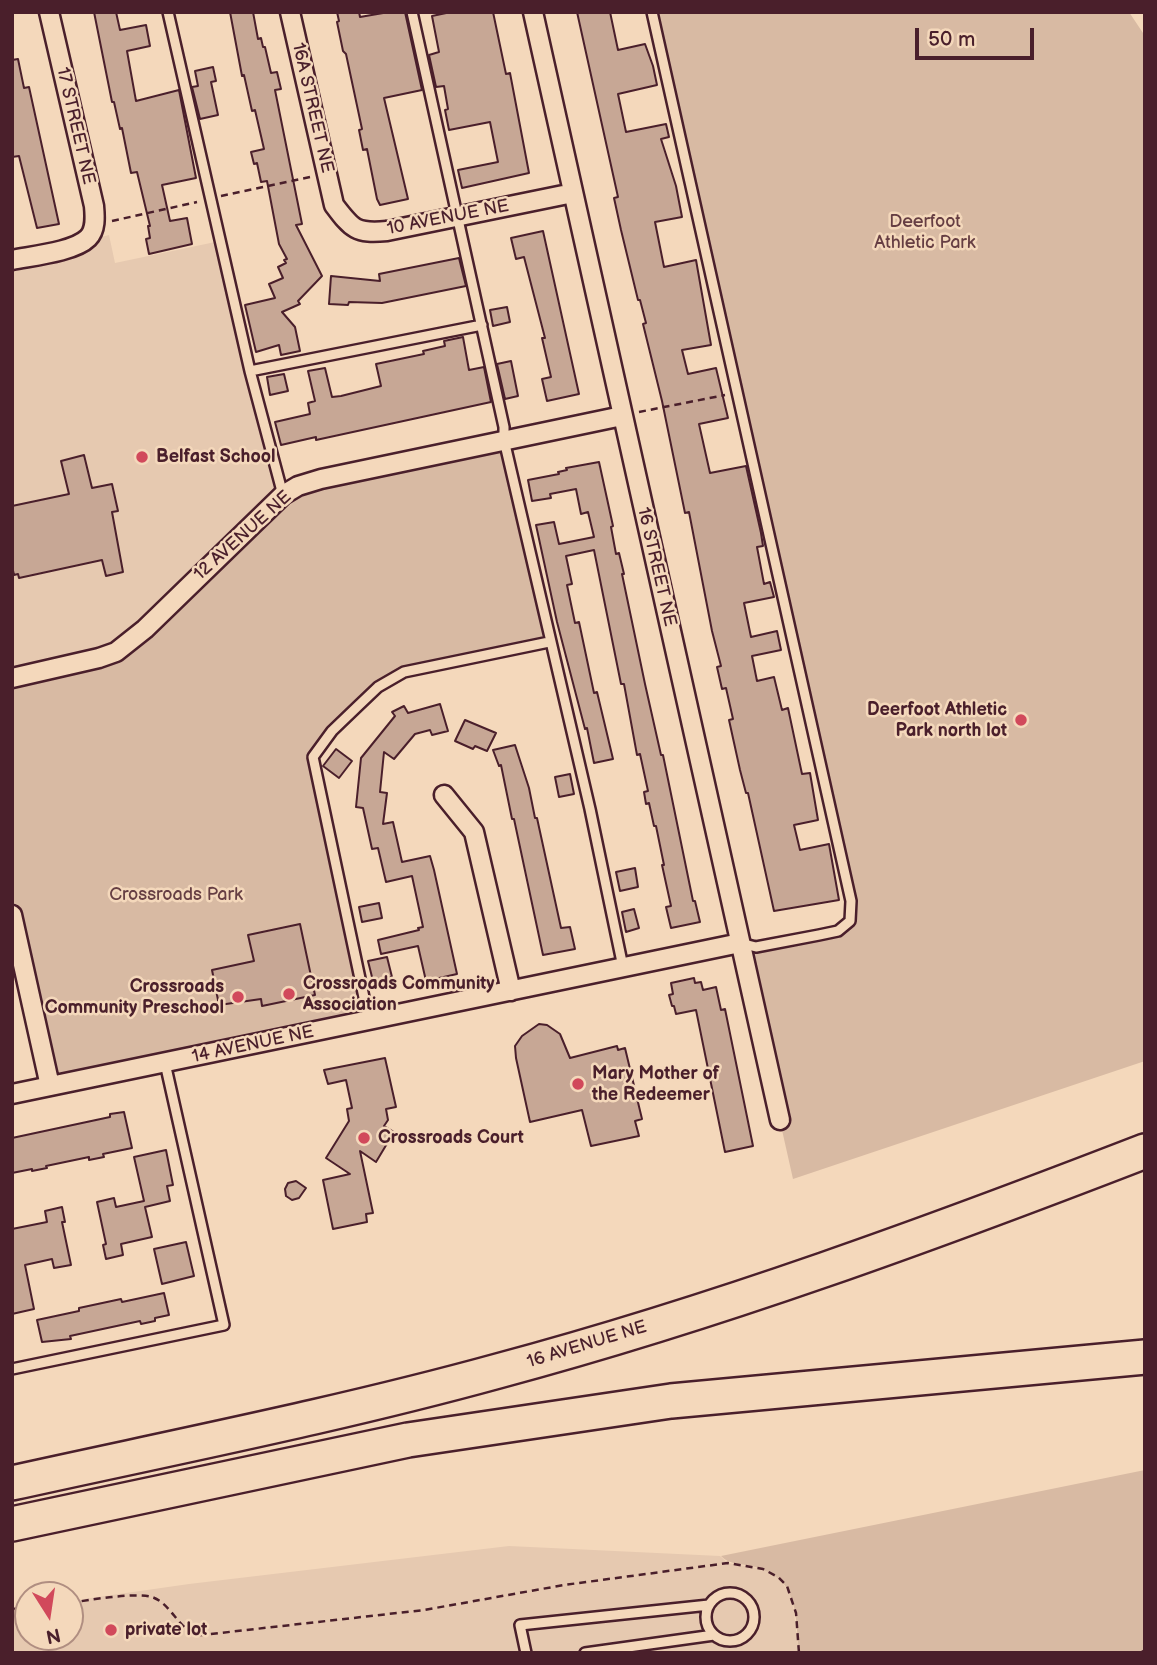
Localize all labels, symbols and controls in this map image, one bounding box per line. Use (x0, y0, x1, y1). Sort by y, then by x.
scale bar (919, 14, 1038, 58)
text: 50 m (928, 27, 975, 52)
street label: 16A STREET NE (287, 41, 337, 175)
street label: 17 STREET NE (51, 65, 99, 187)
street label: 10 AVENUE NE (385, 196, 511, 240)
park label: Deerfoot Athletic Park (874, 211, 976, 254)
place label: Belfast School (156, 446, 275, 468)
marker: Belfast School (134, 449, 150, 465)
street label: 12 AVENUE NE (190, 487, 296, 585)
street label: 16 STREET NE (632, 505, 680, 629)
place label: Deerfoot Athletic Park north lot (867, 699, 1007, 742)
marker: Deerfoot Athletic Park north lot (1013, 712, 1029, 728)
park label: Crossroads Park (109, 884, 243, 906)
place label: Crossroads Community Association (303, 973, 495, 1016)
place label: Crossroads Community Preschool (45, 976, 224, 1018)
marker: Crossroads Community Association (281, 986, 297, 1002)
marker: Crossroads Community Preschool (230, 989, 246, 1005)
street label: 14 AVENUE NE (190, 1022, 316, 1068)
place label: Mary Mother of the Redeemer (592, 1063, 719, 1106)
marker: Mary Mother of the Redeemer (570, 1076, 586, 1092)
place label: Crossroads Court (378, 1127, 524, 1149)
marker: Crossroads Court (356, 1130, 372, 1146)
street label: 16 AVENUE NE (524, 1317, 650, 1373)
north arrow (14, 1581, 84, 1651)
place label: private lot (125, 1619, 207, 1641)
text: N (44, 1622, 62, 1648)
marker: private lot (103, 1622, 119, 1638)

